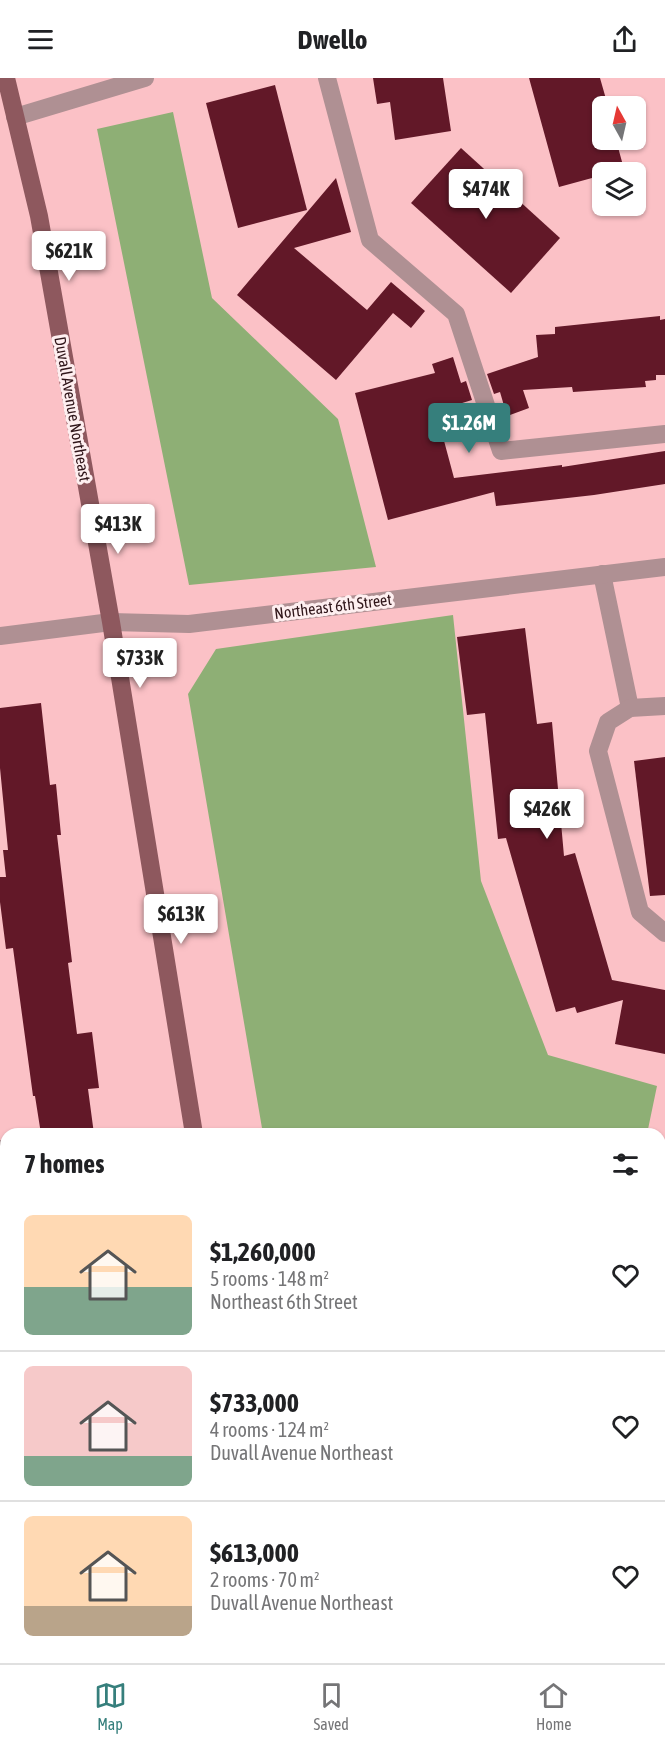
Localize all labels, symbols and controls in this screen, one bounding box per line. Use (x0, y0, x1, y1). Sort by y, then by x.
icon: menu (24, 23, 57, 56)
icon: share (608, 23, 641, 56)
text: Dwello (298, 24, 367, 55)
north arrow (592, 96, 646, 150)
map controls (592, 96, 646, 216)
button: layers (592, 162, 646, 216)
pin: $474K (444, 169, 528, 220)
text: $474K (463, 177, 509, 200)
pin: $621K (27, 231, 111, 282)
text: $621K (46, 239, 92, 262)
street label: Duvall Avenue Northeast (51, 335, 95, 483)
pin: $1.26M (420, 403, 518, 454)
text: $1.26M (442, 411, 496, 434)
pin: $413K (76, 504, 160, 555)
text: $413K (95, 512, 141, 535)
street label: Northeast 6th Street (273, 590, 393, 622)
pin: $733K (98, 638, 182, 689)
text: $733K (117, 646, 163, 669)
pin: $426K (505, 789, 589, 840)
text: $426K (524, 797, 570, 820)
pin: $613K (139, 894, 223, 945)
text: $613K (158, 902, 204, 925)
icon: filters (609, 1148, 642, 1181)
text: 7 homes (24, 1149, 104, 1179)
text: $1,260,000 (210, 1237, 316, 1267)
icon: home (72, 1239, 144, 1311)
icon: heart (609, 1259, 642, 1292)
text: 5 rooms · 148 m² (210, 1267, 329, 1290)
text: Northeast 6th Street (210, 1290, 358, 1313)
text: $733,000 (210, 1388, 299, 1418)
icon: home (72, 1390, 144, 1462)
icon: heart (609, 1410, 642, 1443)
text: 4 rooms · 124 m² (210, 1418, 329, 1441)
text: Duvall Avenue Northeast (210, 1441, 393, 1464)
text: $613,000 (210, 1538, 299, 1568)
icon: home (72, 1540, 144, 1612)
icon: heart (609, 1560, 642, 1593)
text: 2 rooms · 70 m² (210, 1568, 320, 1591)
text: Duvall Avenue Northeast (210, 1591, 393, 1614)
tab: Map (94, 1679, 127, 1733)
tab: Saved (314, 1679, 349, 1733)
tab: Home (536, 1679, 571, 1733)

